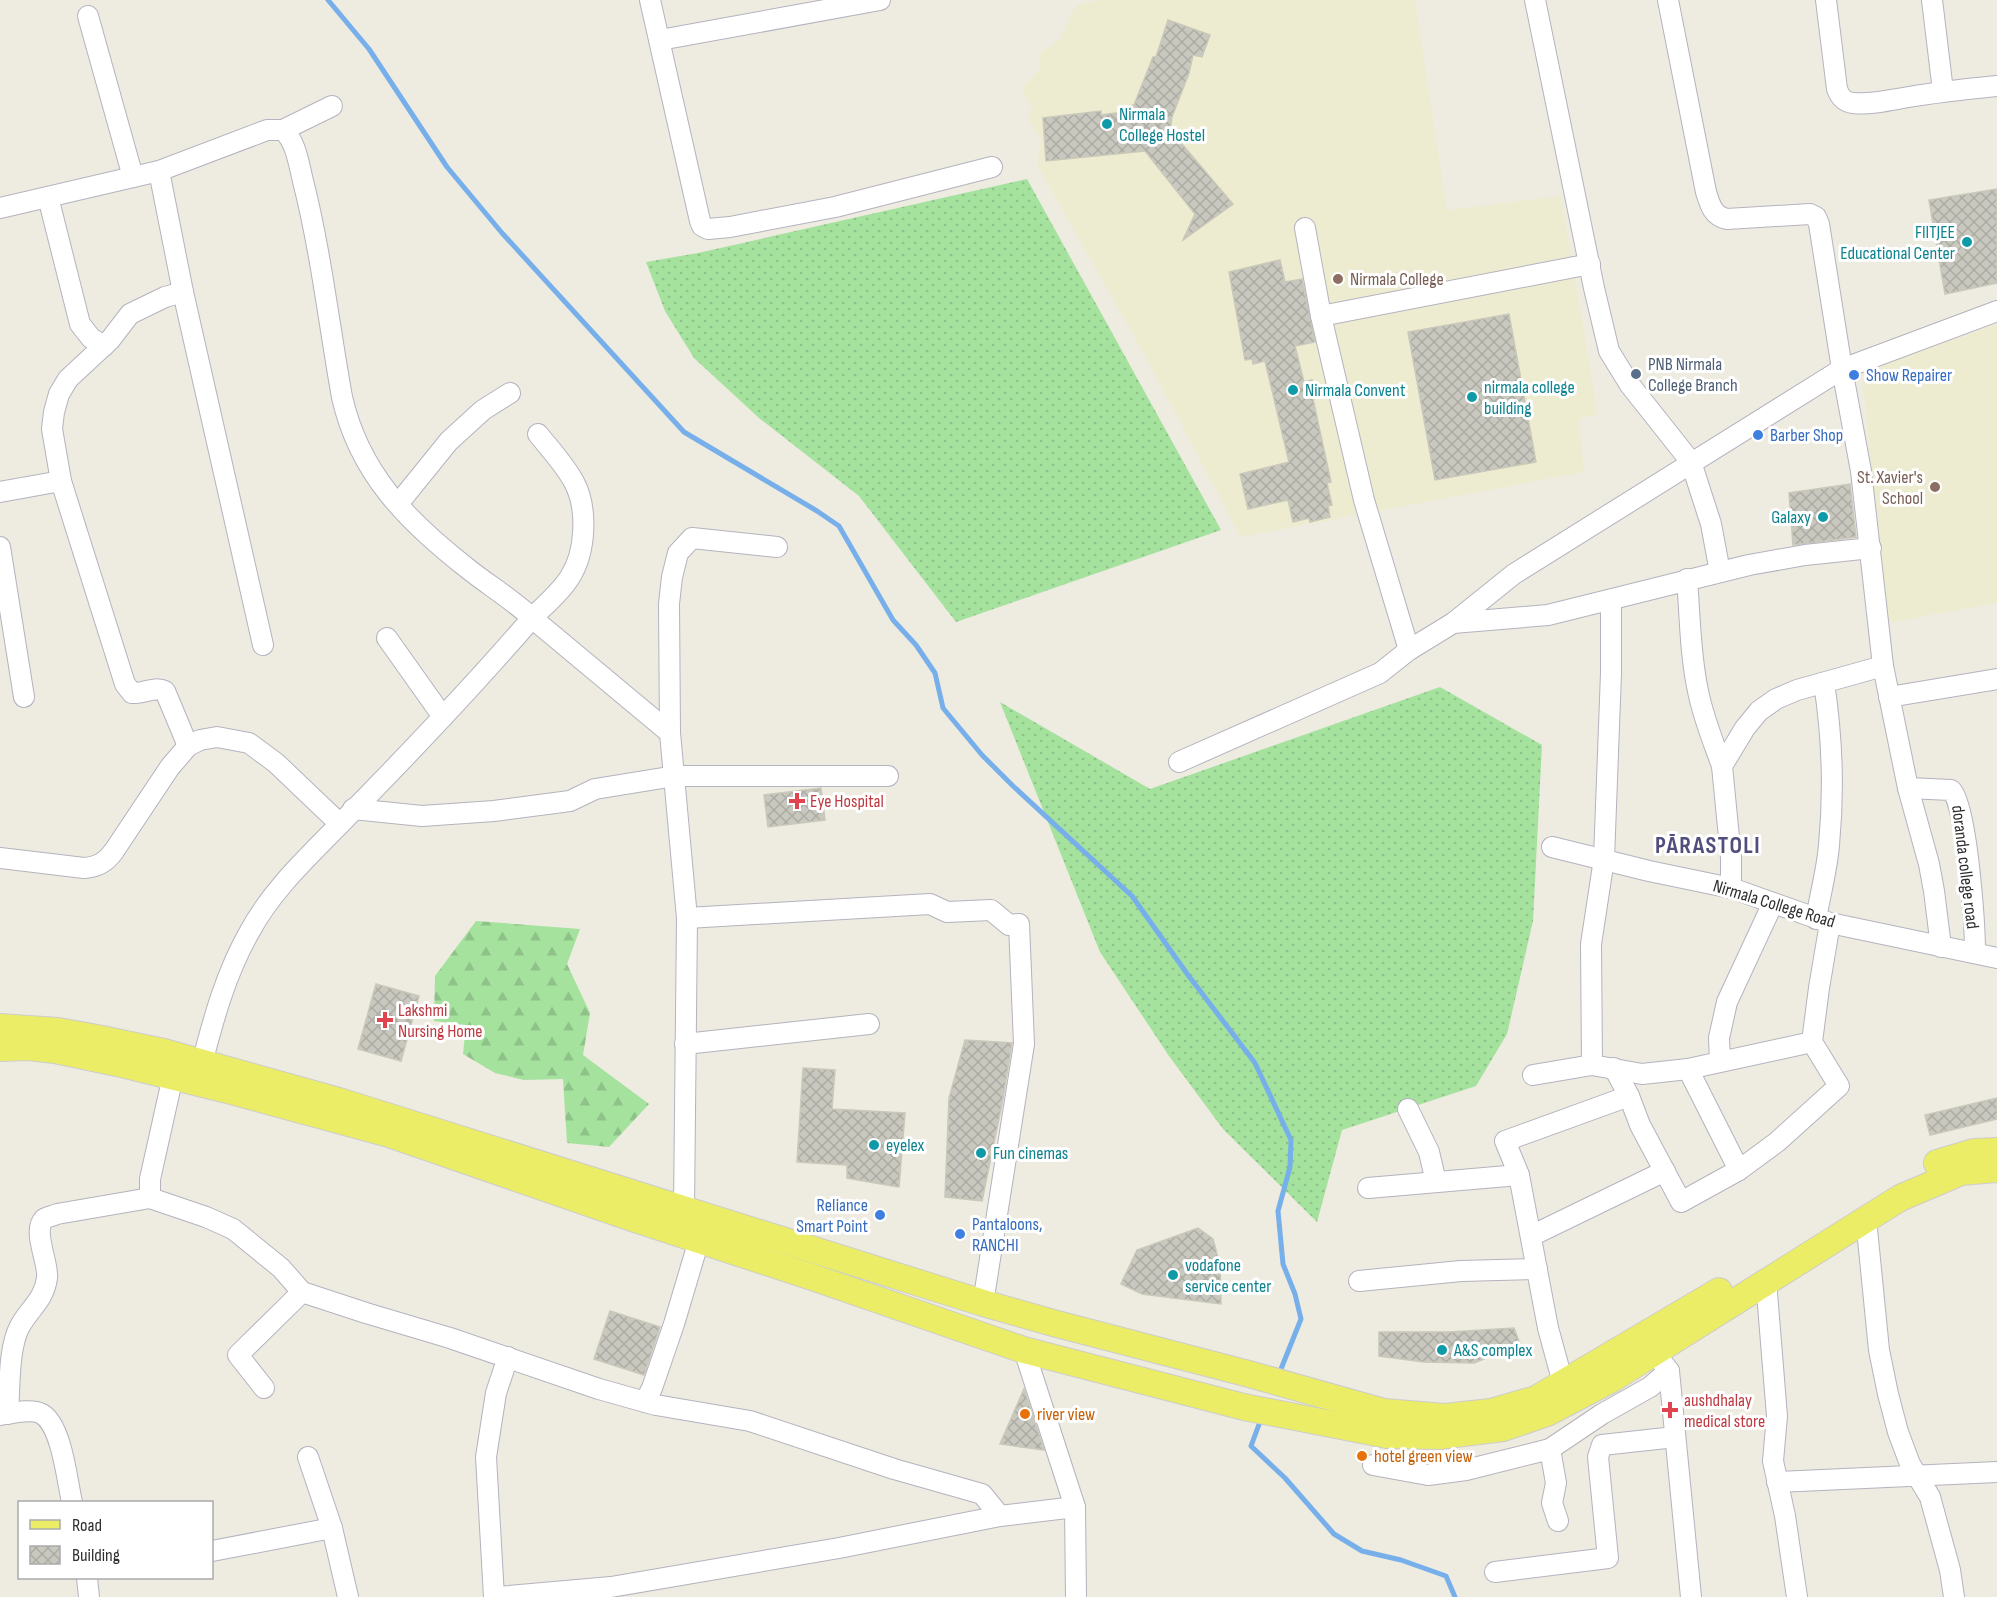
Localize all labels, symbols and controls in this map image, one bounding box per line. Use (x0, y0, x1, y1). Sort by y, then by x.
place label: Nirmala College Hostel (1119, 104, 1205, 146)
marker: Nirmala College Hostel (1100, 117, 1114, 131)
place label: FIITJEE Educational Center (1840, 222, 1955, 264)
marker: FIITJEE Educational Center (1960, 235, 1974, 249)
place label: Nirmala College (1350, 269, 1444, 290)
marker: Nirmala College (1331, 272, 1345, 286)
place label: PNB Nirmala College Branch (1648, 354, 1738, 396)
place label: Show Repairer (1866, 365, 1952, 386)
marker: PNB Nirmala College Branch (1629, 367, 1643, 381)
marker: Show Repairer (1847, 368, 1861, 382)
place label: nirmala college building (1484, 377, 1575, 419)
place label: Nirmala Convent (1305, 380, 1406, 401)
marker: Nirmala Convent (1286, 383, 1300, 397)
marker: nirmala college building (1465, 390, 1479, 404)
place label: Barber Shop (1770, 425, 1843, 446)
marker: Barber Shop (1751, 428, 1765, 442)
place label: St. Xavier's School (1857, 467, 1923, 509)
marker: St. Xavier's School (1928, 480, 1942, 494)
place label: Galaxy (1771, 507, 1811, 528)
marker: Galaxy (1816, 510, 1830, 524)
place label: Eye Hospital (810, 791, 884, 812)
marker: Eye Hospital (788, 792, 806, 810)
street label: doranda college road (1947, 804, 1983, 930)
district label: PĀRASTOLI (1655, 831, 1761, 860)
street label: Nirmala College Road (1710, 875, 1838, 933)
place label: Lakshmi Nursing Home (398, 1000, 483, 1042)
marker: Lakshmi Nursing Home (376, 1011, 394, 1029)
place label: eyelex (886, 1135, 925, 1156)
marker: eyelex (867, 1138, 881, 1152)
place label: Fun cinemas (993, 1143, 1068, 1164)
marker: Fun cinemas (974, 1146, 988, 1160)
place label: Reliance Smart Point (796, 1195, 868, 1237)
marker: Reliance Smart Point (873, 1208, 887, 1222)
place label: Pantaloons, RANCHI (972, 1214, 1042, 1256)
marker: Pantaloons, RANCHI (953, 1227, 967, 1241)
place label: vodafone service center (1185, 1255, 1272, 1297)
marker: vodafone service center (1166, 1268, 1180, 1282)
place label: A&S complex (1453, 1340, 1532, 1361)
marker: A&S complex (1435, 1343, 1449, 1357)
place label: aushdhalay medical store (1684, 1390, 1765, 1432)
marker: aushdhalay medical store (1661, 1401, 1679, 1419)
place label: river view (1037, 1404, 1095, 1425)
marker: river view (1018, 1407, 1032, 1421)
place label: hotel green view (1374, 1446, 1473, 1467)
marker: hotel green view (1355, 1449, 1369, 1463)
legend (18, 1501, 213, 1579)
text: Road (72, 1515, 102, 1536)
text: Building (72, 1545, 120, 1566)

